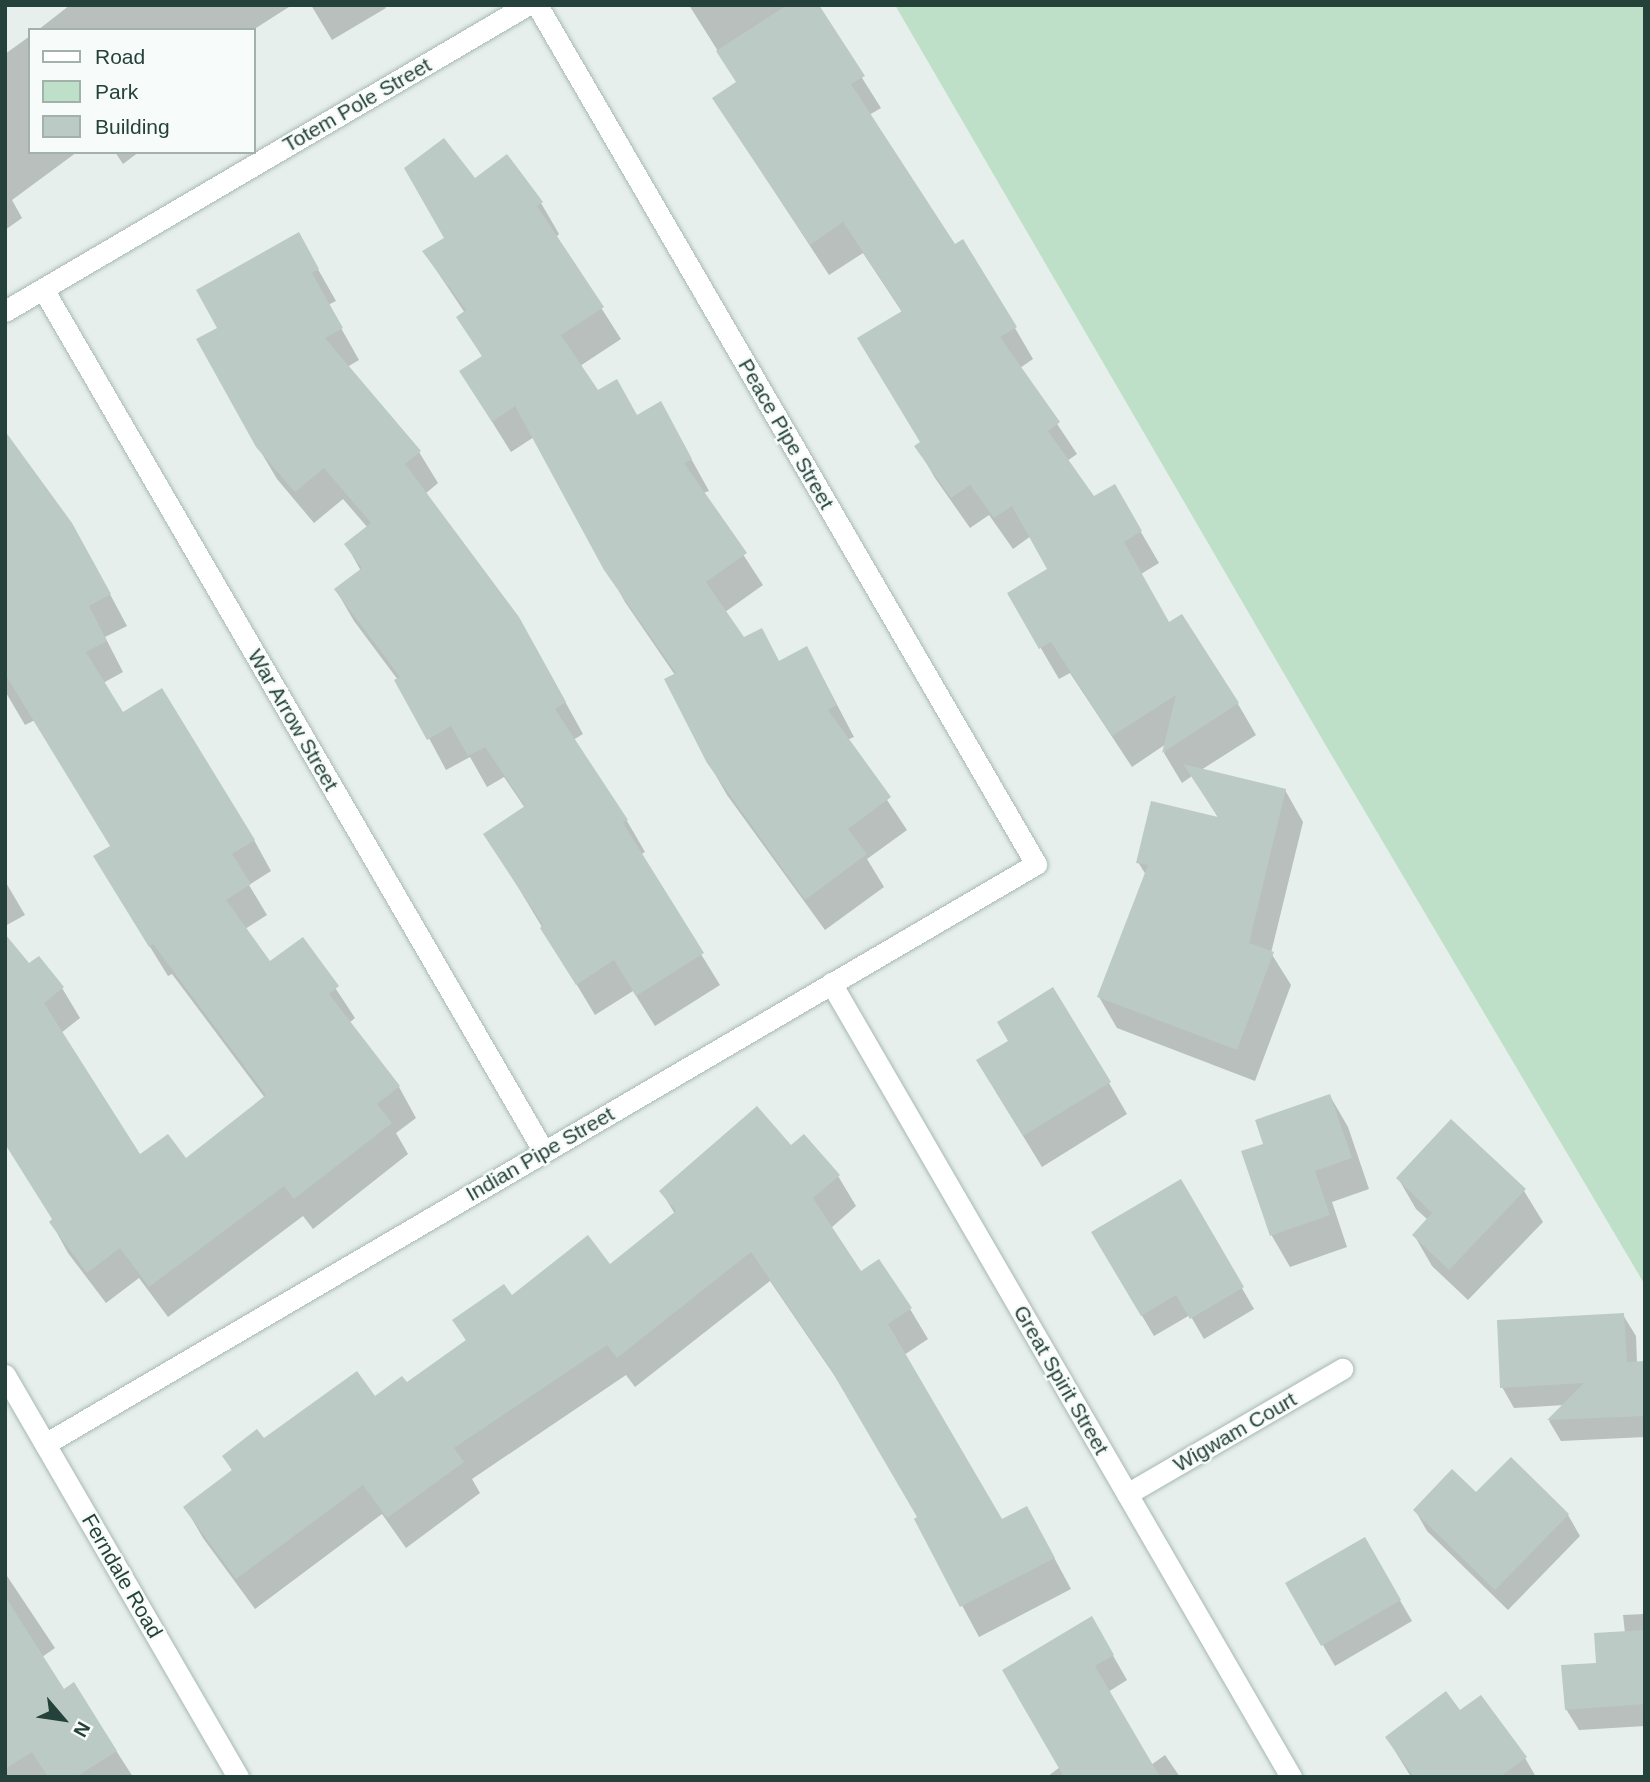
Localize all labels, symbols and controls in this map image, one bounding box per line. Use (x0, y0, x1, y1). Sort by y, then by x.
legend (28, 28, 256, 154)
text: Road (95, 45, 145, 68)
street label: Totem Pole Street (278, 52, 436, 158)
text: Park (95, 80, 138, 103)
text: Building (95, 115, 170, 138)
street label: Peace Pipe Street (733, 354, 839, 514)
street label: War Arrow Street (242, 644, 344, 796)
street label: Indian Pipe Street (461, 1101, 619, 1207)
street label: Great Spirit Street (1008, 1301, 1114, 1459)
street label: Wigwam Court (1169, 1387, 1301, 1477)
street label: Ferndale Road (76, 1510, 168, 1642)
north arrow (28, 1684, 98, 1754)
text: N (69, 1718, 94, 1741)

